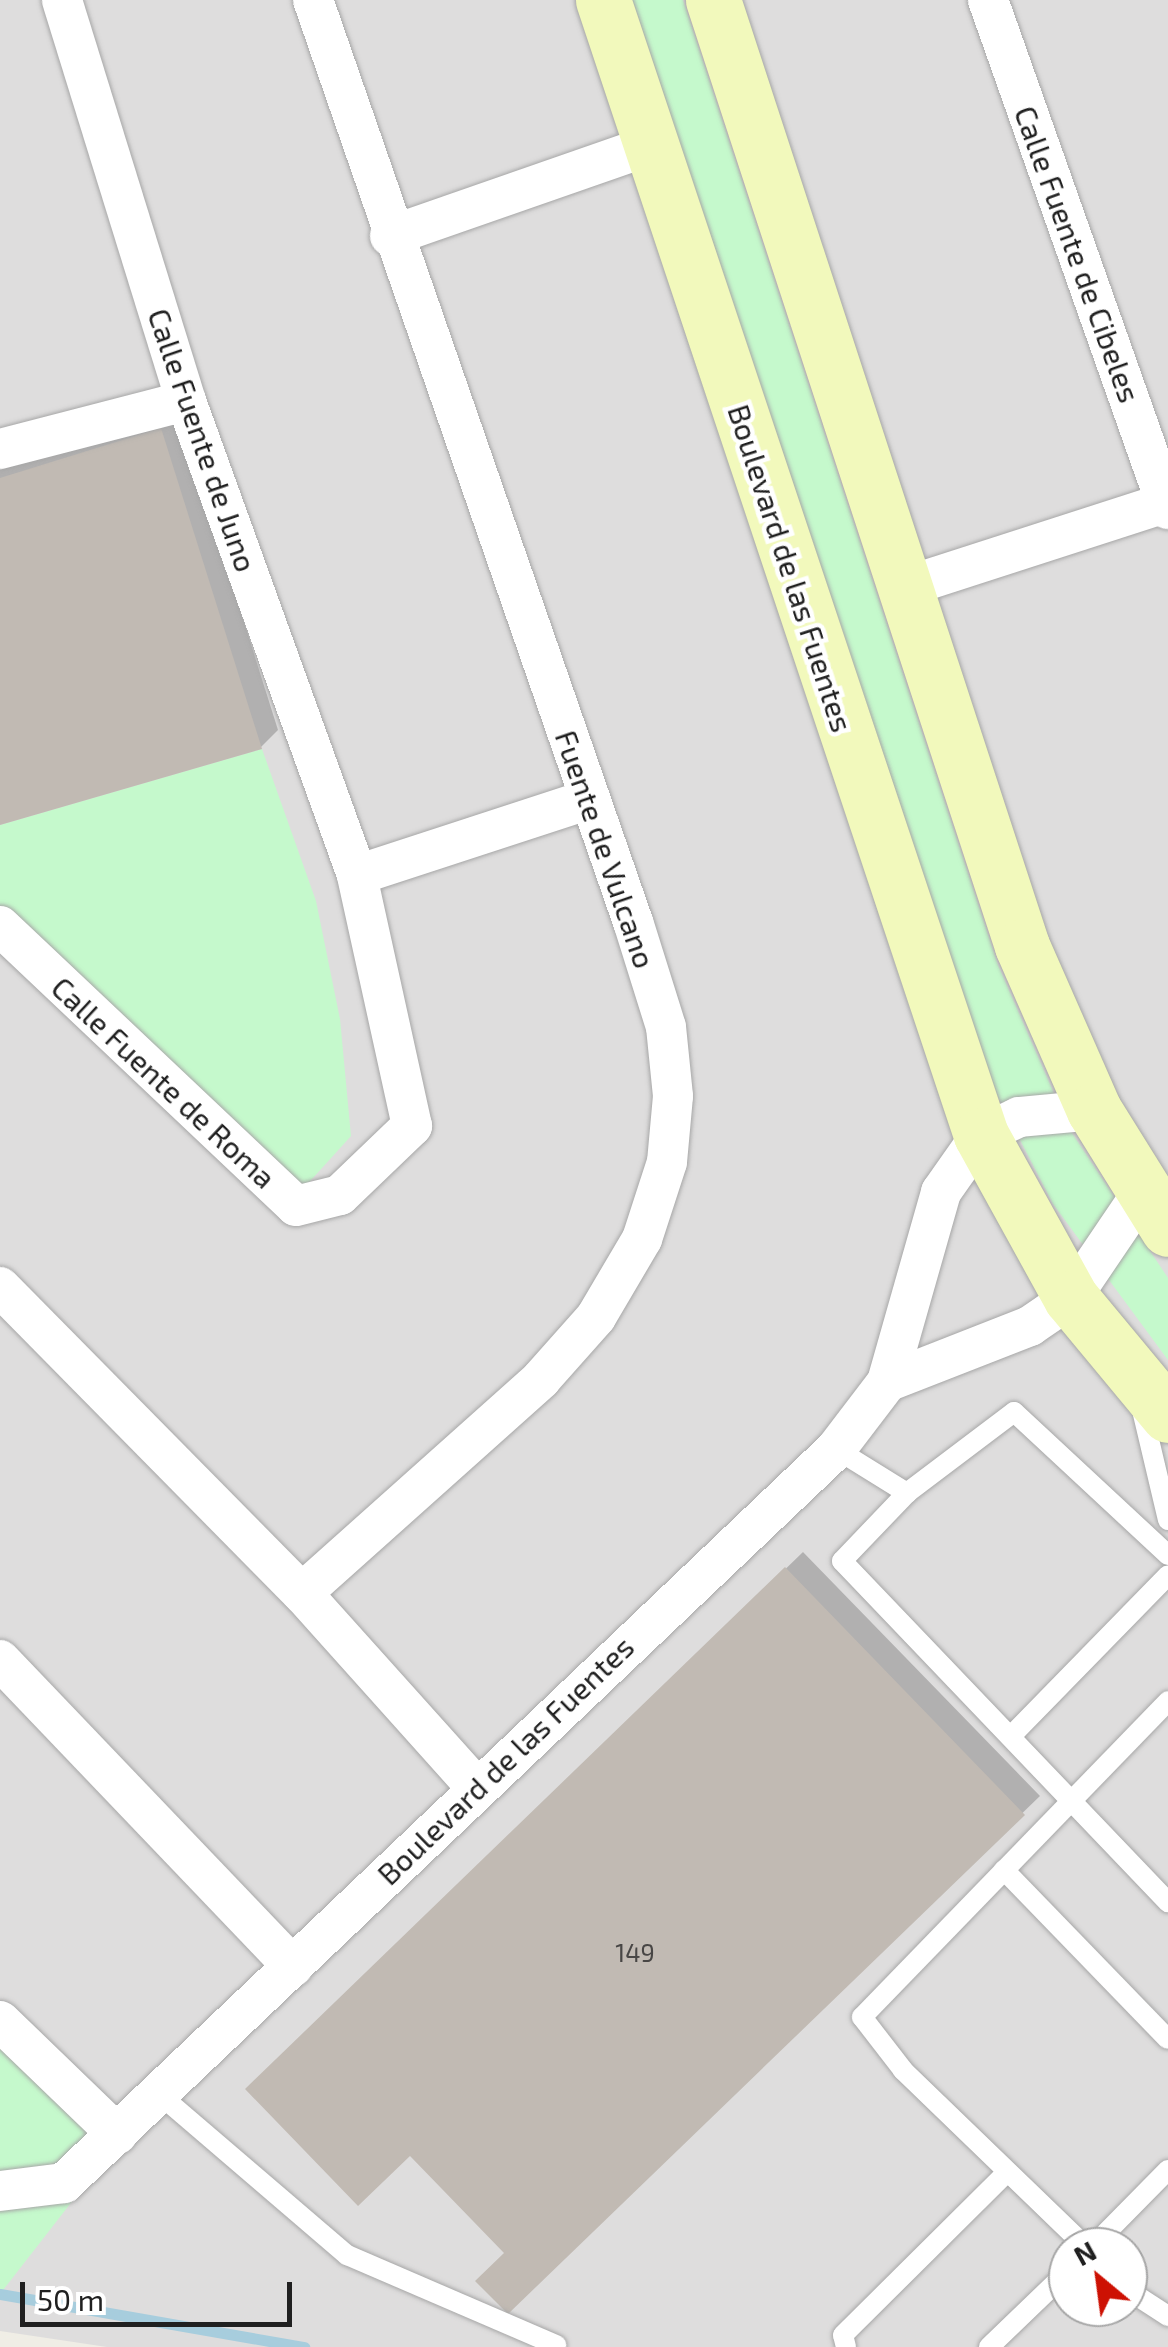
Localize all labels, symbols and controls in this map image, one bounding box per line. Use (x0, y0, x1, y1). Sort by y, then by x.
street label: Calle Fuente de Cibeles (1008, 101, 1148, 407)
street label: Calle Fuente de Juno (141, 303, 265, 577)
street label: Boulevard de las Fuentes (721, 400, 861, 736)
street label: Fuente de Vulcano (548, 725, 664, 973)
street label: Calle Fuente de Roma (45, 969, 283, 1195)
street label: Boulevard de las Fuentes (370, 1628, 640, 1892)
house number: 149 (615, 1937, 655, 1967)
north arrow (1048, 2227, 1148, 2327)
text: N (1067, 2233, 1102, 2272)
scale bar (25, 2262, 298, 2324)
text: 50 m (37, 2281, 104, 2317)

